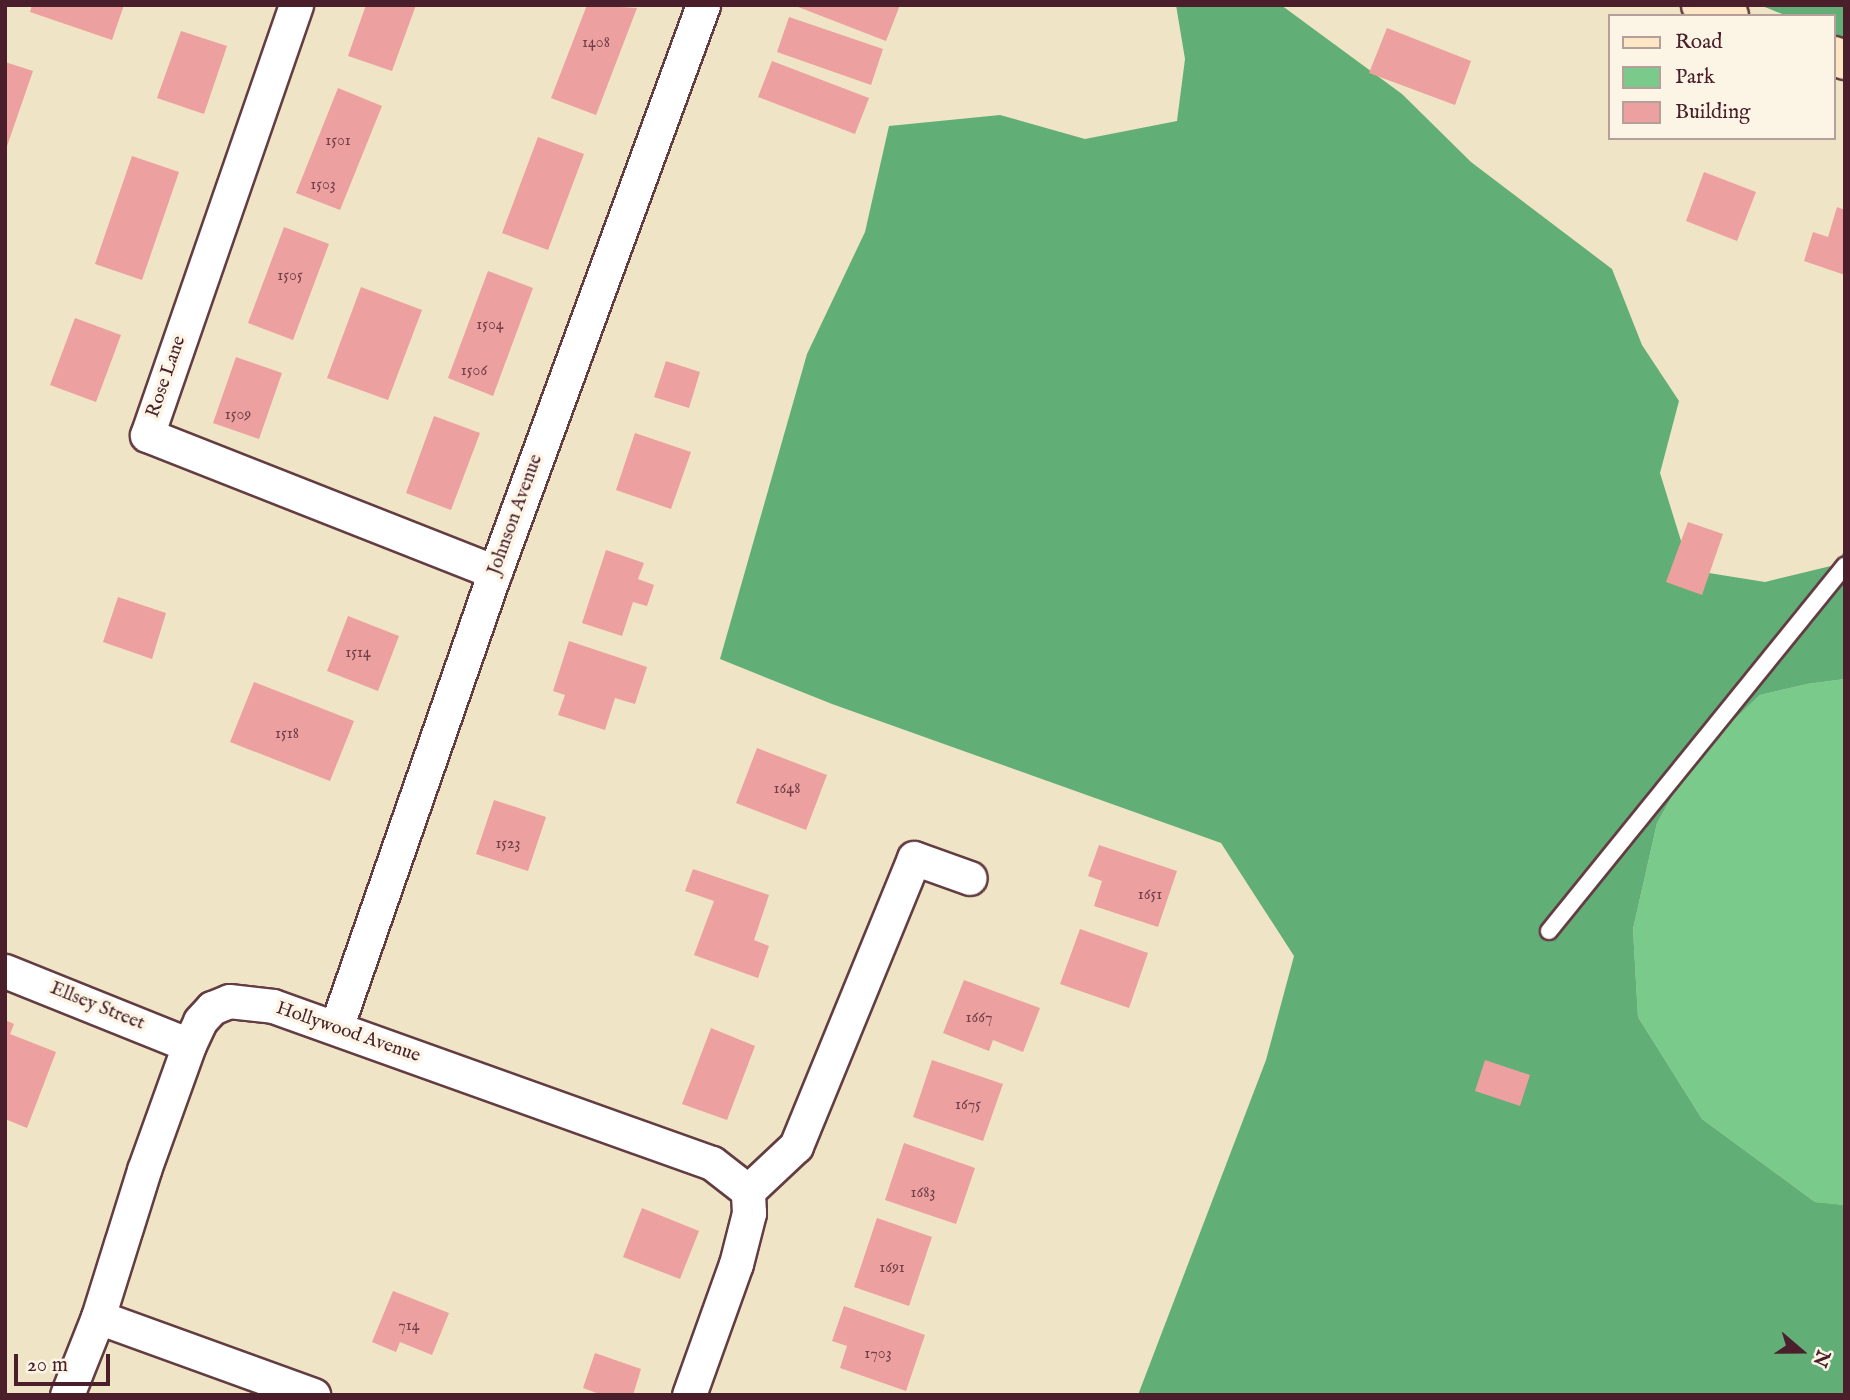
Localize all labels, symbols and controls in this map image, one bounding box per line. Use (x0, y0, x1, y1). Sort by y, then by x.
legend (1608, 14, 1836, 140)
text: Road (1675, 29, 1722, 56)
house number: 1408 (582, 33, 610, 53)
text: Park (1675, 64, 1715, 91)
text: Building (1675, 99, 1750, 126)
house number: 1501 (325, 131, 351, 151)
house number: 1503 (310, 175, 336, 195)
house number: 1505 (277, 266, 303, 286)
house number: 1504 (476, 315, 504, 335)
street label: Rose Lane (142, 333, 192, 421)
house number: 1506 (461, 361, 487, 381)
house number: 1509 (225, 405, 251, 425)
street label: Johnson Avenue (484, 452, 548, 578)
house number: 1514 (345, 643, 371, 663)
house number: 1518 (275, 724, 299, 744)
house number: 1648 (774, 779, 800, 799)
house number: 1523 (495, 834, 521, 854)
house number: 1651 (1138, 885, 1162, 905)
street label: Ellsey Street (47, 978, 147, 1036)
street label: Hollywood Avenue (273, 998, 423, 1068)
house number: 1667 (966, 1008, 992, 1028)
house number: 1675 (955, 1095, 981, 1115)
house number: 1683 (911, 1183, 935, 1203)
house number: 1691 (879, 1258, 905, 1278)
house number: 714 (398, 1316, 420, 1336)
north arrow (1766, 1316, 1836, 1386)
scale bar (18, 1340, 114, 1384)
house number: 1703 (864, 1344, 892, 1364)
text: N (1807, 1346, 1835, 1370)
text: 20 m (27, 1352, 68, 1379)

